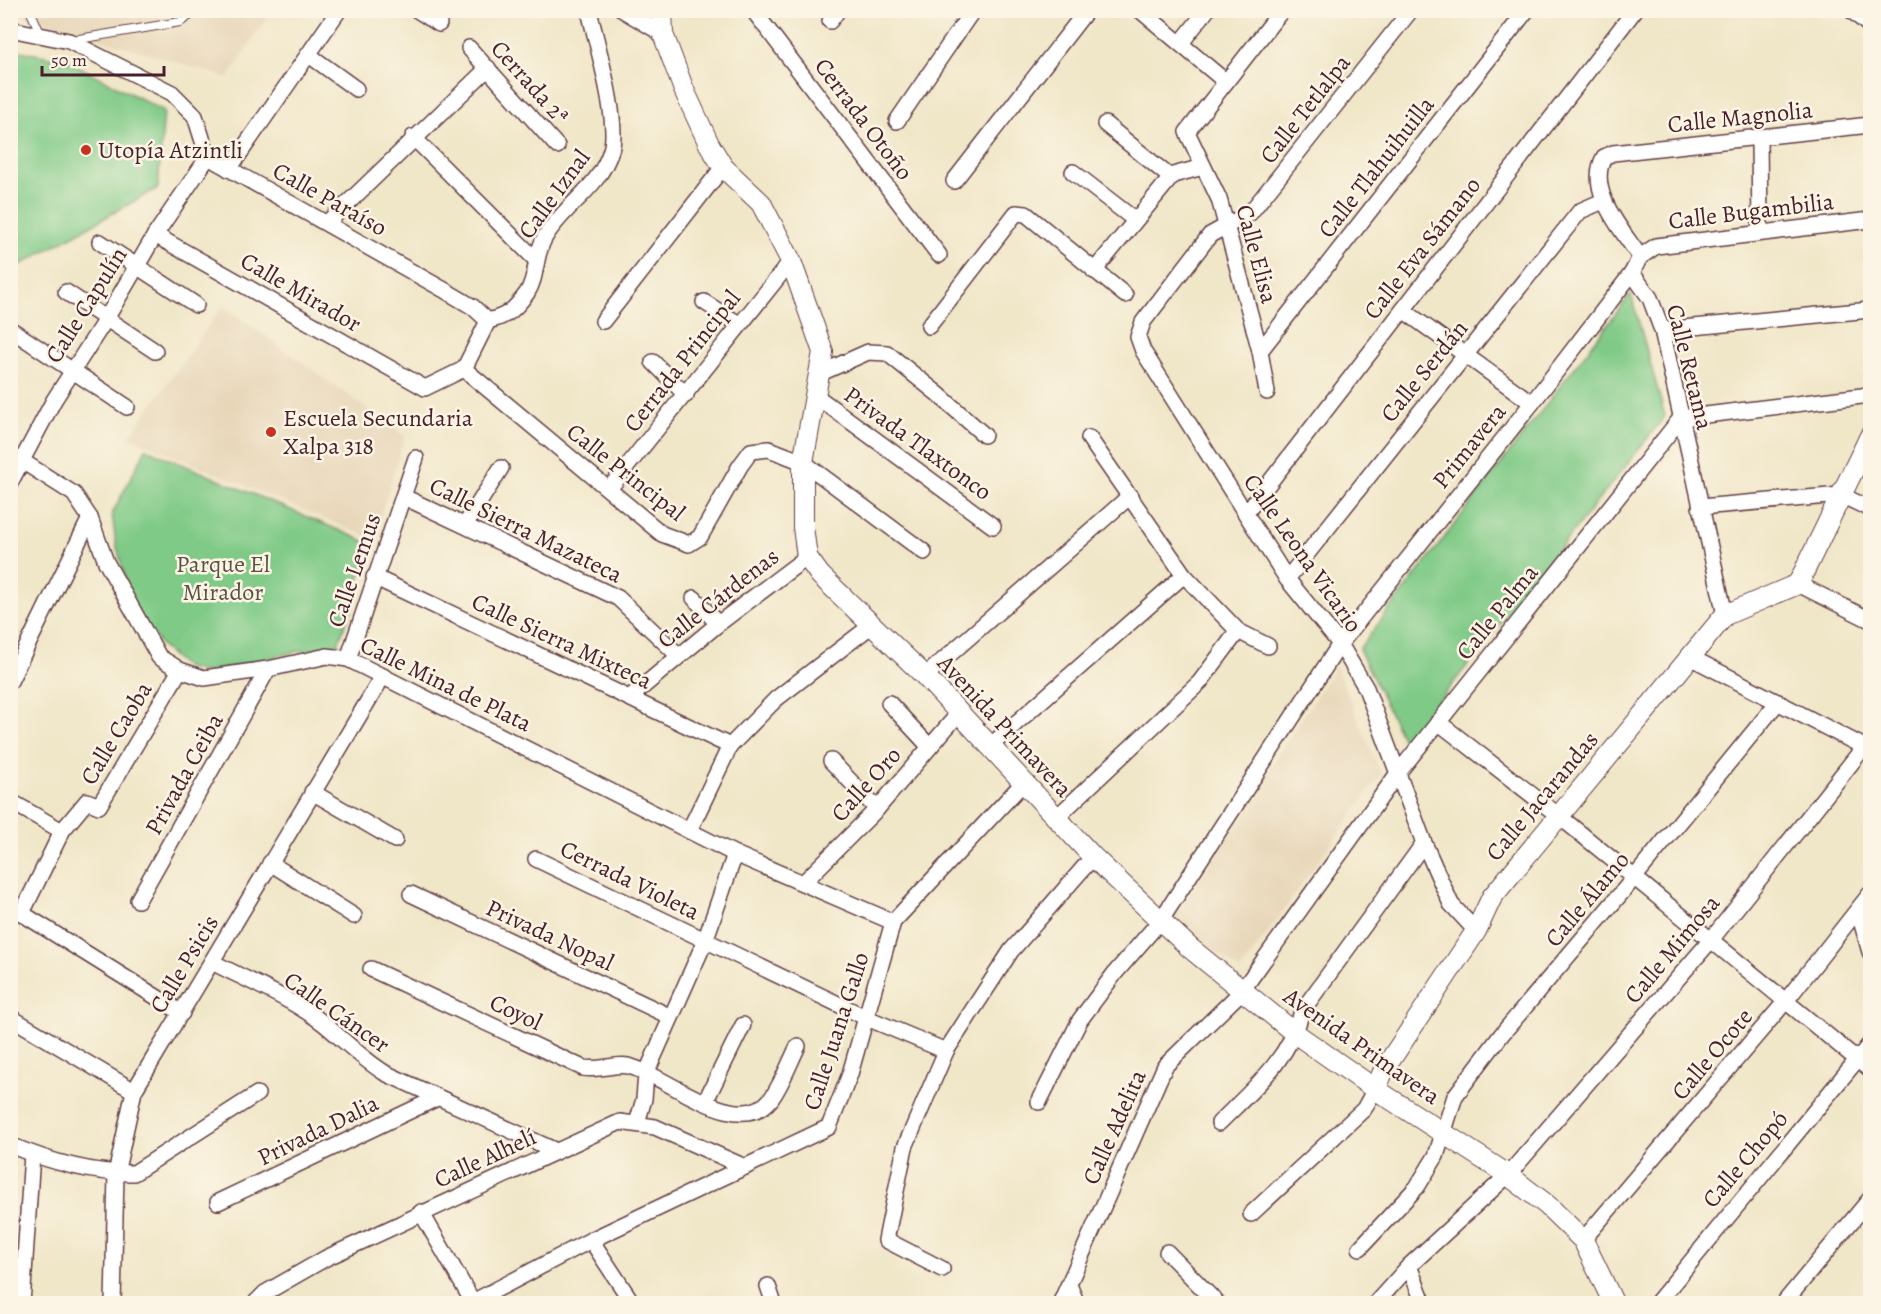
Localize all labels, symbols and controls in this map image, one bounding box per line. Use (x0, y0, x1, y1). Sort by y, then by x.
street label: Cerrada 2ª (484, 33, 576, 131)
scale bar (42, 39, 164, 77)
street label: Calle Tetlalpa (1252, 47, 1358, 170)
text: 50 m (51, 48, 87, 72)
street label: Cerrada Otoño (807, 51, 921, 187)
street label: Calle Tlahuihuilla (1311, 89, 1442, 244)
street label: Calle Magnolia (1666, 93, 1815, 141)
place label: Utopía Atzintli (98, 134, 243, 166)
marker: Utopía Atzintli (79, 143, 93, 157)
street label: Calle Iznal (511, 143, 597, 245)
street label: Calle Paraíso (267, 154, 393, 244)
street label: Calle Eva Sámano (1356, 170, 1488, 326)
street label: Calle Bugambilia (1666, 185, 1836, 237)
street label: Calle Elisa (1228, 201, 1286, 308)
street label: Calle Capulín (38, 241, 134, 369)
street label: Calle Mirador (235, 245, 367, 339)
street label: Cerrada Principal (616, 283, 748, 439)
street label: Calle Retama (1659, 301, 1721, 434)
street label: Calle Serdán (1373, 313, 1475, 429)
street label: Privada Tlaxtonco (838, 379, 998, 508)
street label: Primavera (1425, 396, 1514, 495)
place label: Escuela Secundaria Xalpa 318 (283, 402, 474, 462)
street label: Calle Principal (560, 416, 692, 528)
marker: Escuela Secundaria Xalpa 318 (264, 425, 278, 439)
street label: Calle Leona Vicario (1236, 467, 1370, 639)
street label: Calle Sierra Mazateca (424, 469, 628, 591)
street label: Calle Lemus (320, 509, 388, 631)
street label: Calle Cárdenas (651, 540, 785, 656)
park label: Parque El Mirador (176, 548, 270, 608)
street label: Calle Palma (1449, 557, 1546, 667)
street label: Calle Sierra Mixteca (467, 585, 658, 697)
street label: Calle Mina de Plata (355, 629, 538, 740)
street label: Avenida Primavera (930, 647, 1080, 805)
street label: Calle Caoba (73, 675, 160, 791)
street label: Privada Ceiba (137, 707, 231, 841)
street label: Calle Jacarandas (1478, 724, 1606, 868)
street label: Calle Oro (824, 739, 908, 828)
street label: Cerrada Violeta (555, 832, 706, 928)
street label: Calle Álamo (1537, 844, 1637, 954)
street label: Calle Mimosa (1617, 887, 1728, 1010)
street label: Privada Nopal (481, 891, 619, 979)
street label: Calle Psicis (142, 909, 226, 1019)
street label: Calle Juana Gallo (795, 948, 877, 1114)
street label: Calle Cáncer (278, 964, 396, 1060)
street label: Avenida Primavera (1277, 980, 1447, 1112)
street label: Coyol (485, 986, 547, 1038)
street label: Calle Ocote (1664, 1001, 1760, 1107)
street label: Calle Adelita (1074, 1064, 1154, 1189)
street label: Privada Dalia (252, 1087, 385, 1173)
street label: Calle Chopó (1695, 1104, 1795, 1214)
street label: Calle Alhelí (429, 1120, 541, 1196)

